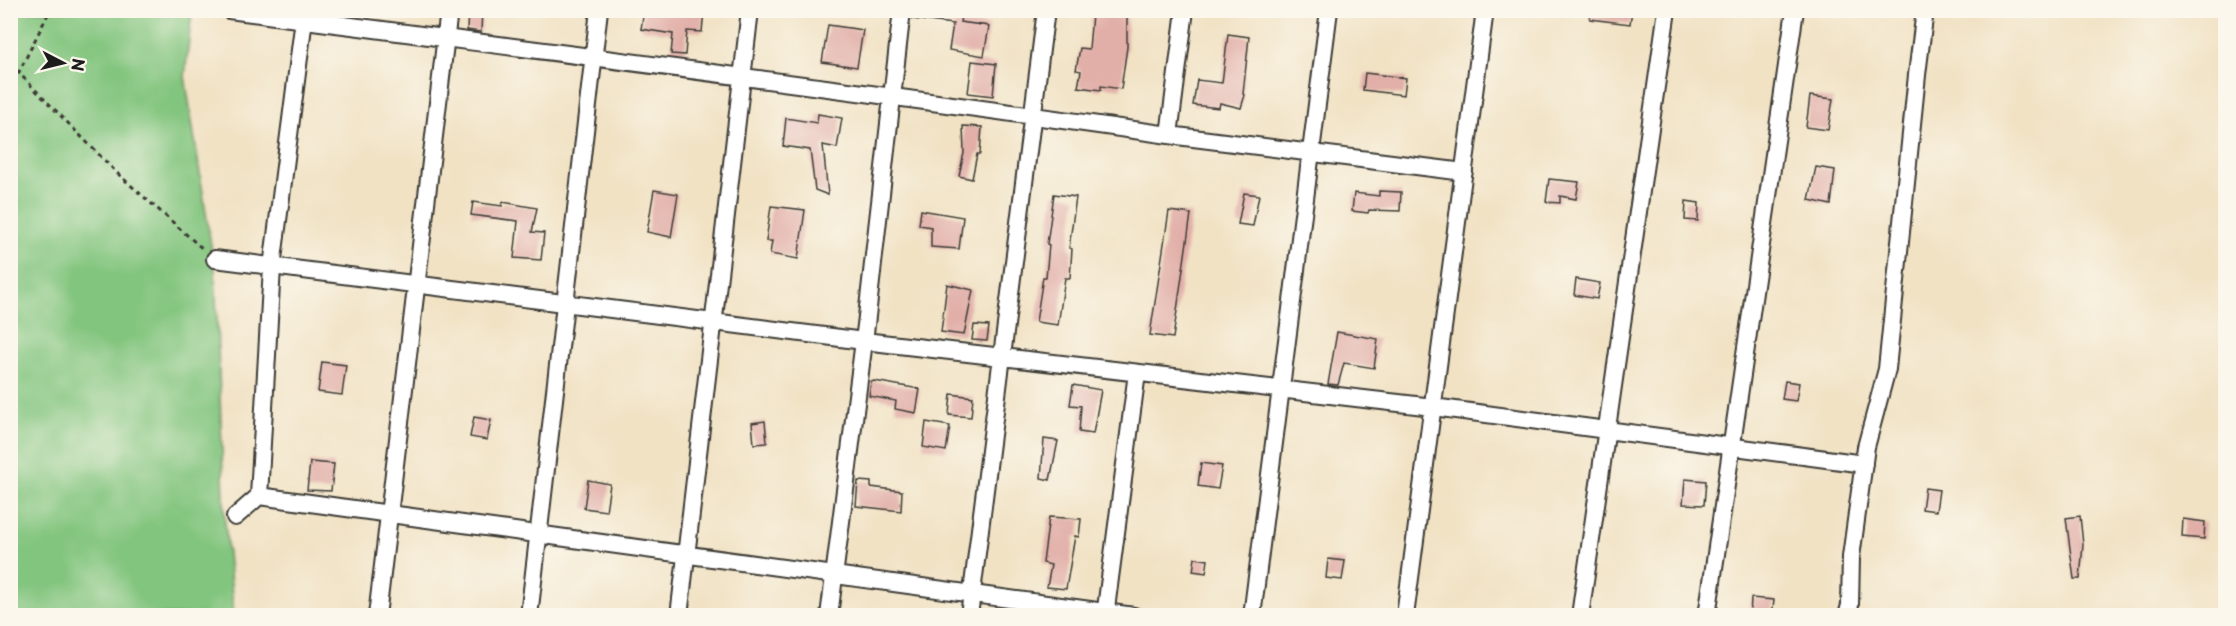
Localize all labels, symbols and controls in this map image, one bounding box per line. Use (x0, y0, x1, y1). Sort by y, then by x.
north arrow (33, 33, 93, 93)
text: N (66, 57, 92, 73)

